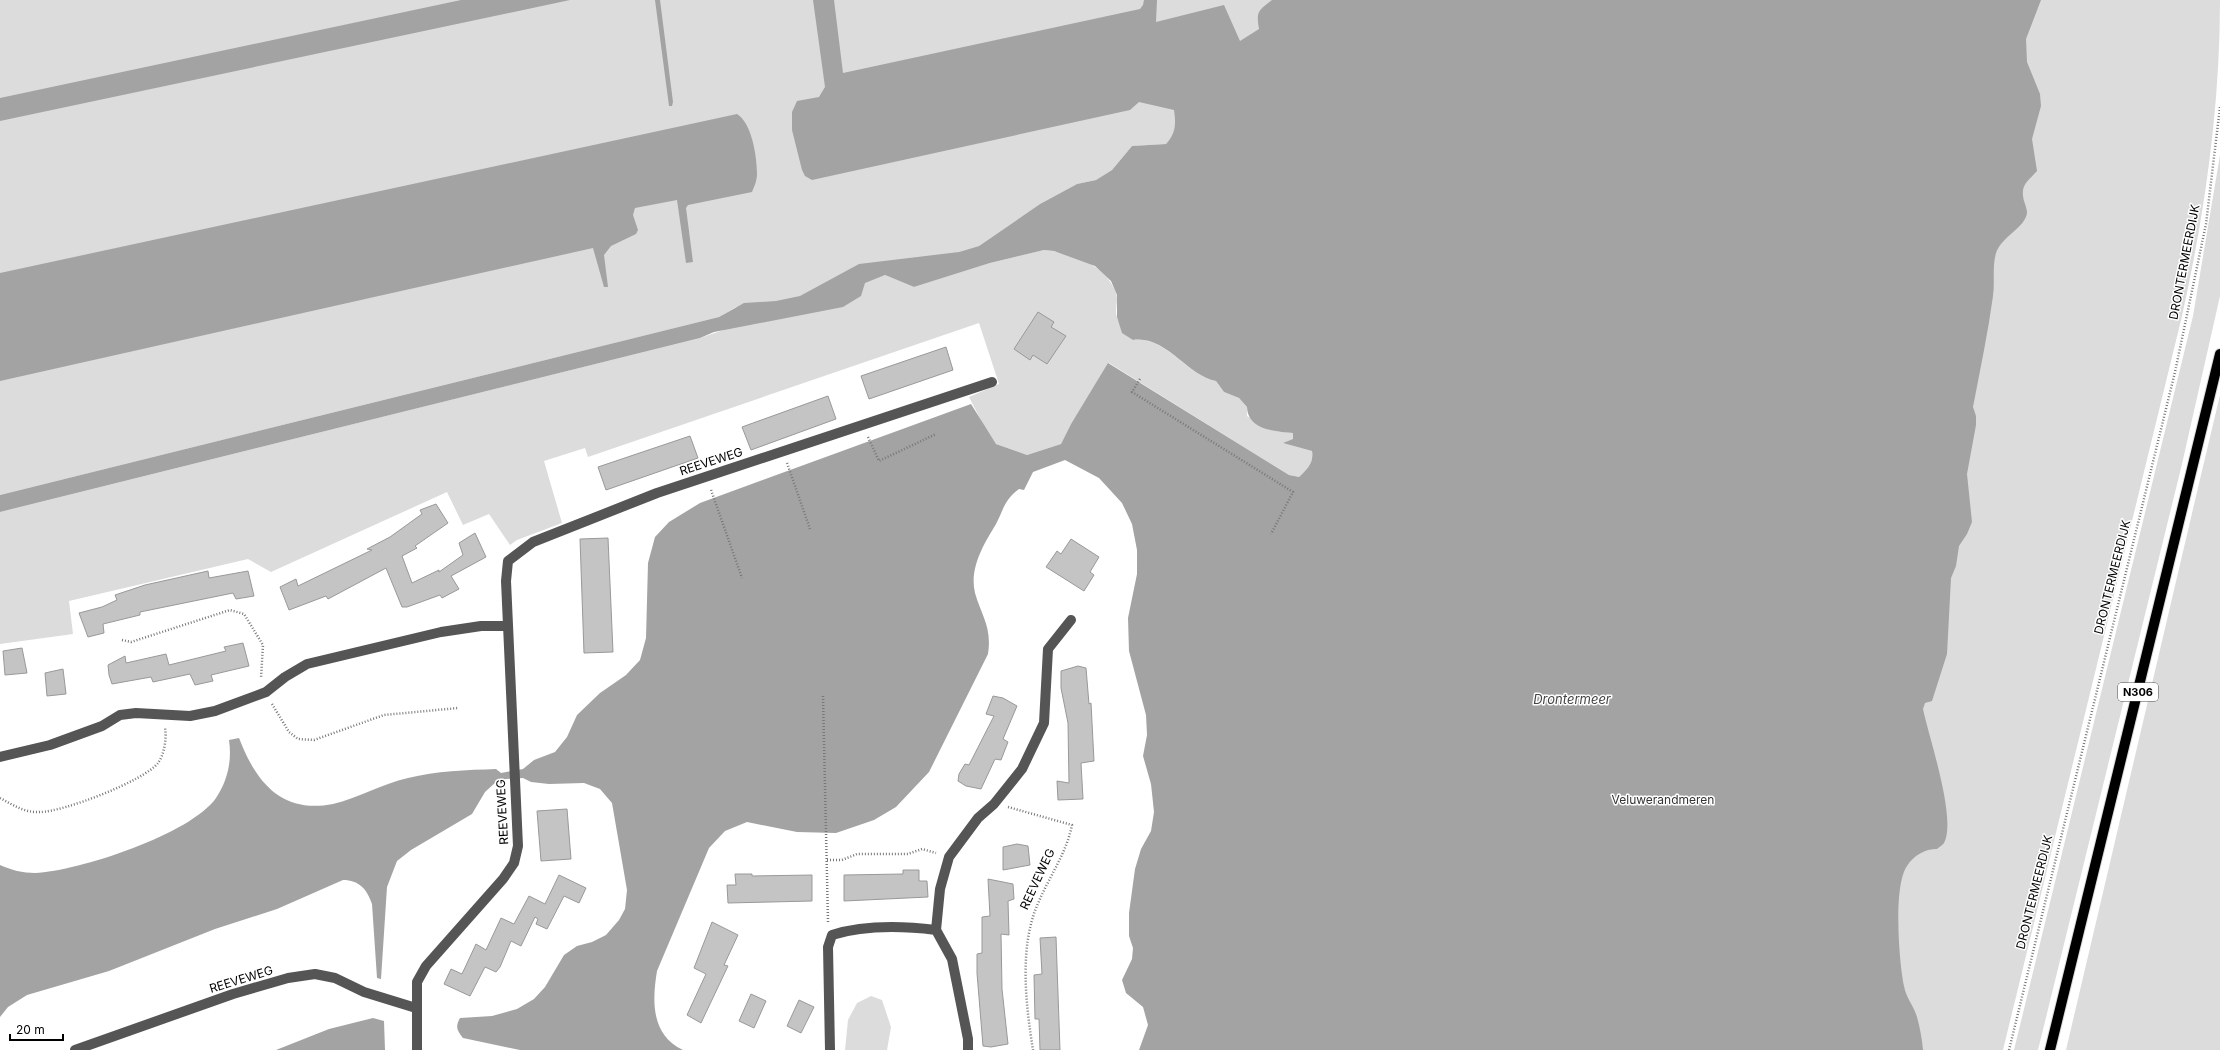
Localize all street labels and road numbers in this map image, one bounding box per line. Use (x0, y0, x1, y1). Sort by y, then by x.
street label: DRONTERMEERDIJK (2165, 203, 2203, 321)
street label: REEVEWEG (677, 444, 745, 478)
street label: DRONTERMEERDIJK (2091, 518, 2133, 636)
road number: N306 (2118, 683, 2158, 701)
street label: REEVEWEG (493, 779, 511, 845)
street label: DRONTERMEERDIJK (2013, 833, 2055, 951)
street label: REEVEWEG (1016, 846, 1058, 912)
street label: REEVEWEG (207, 962, 275, 996)

